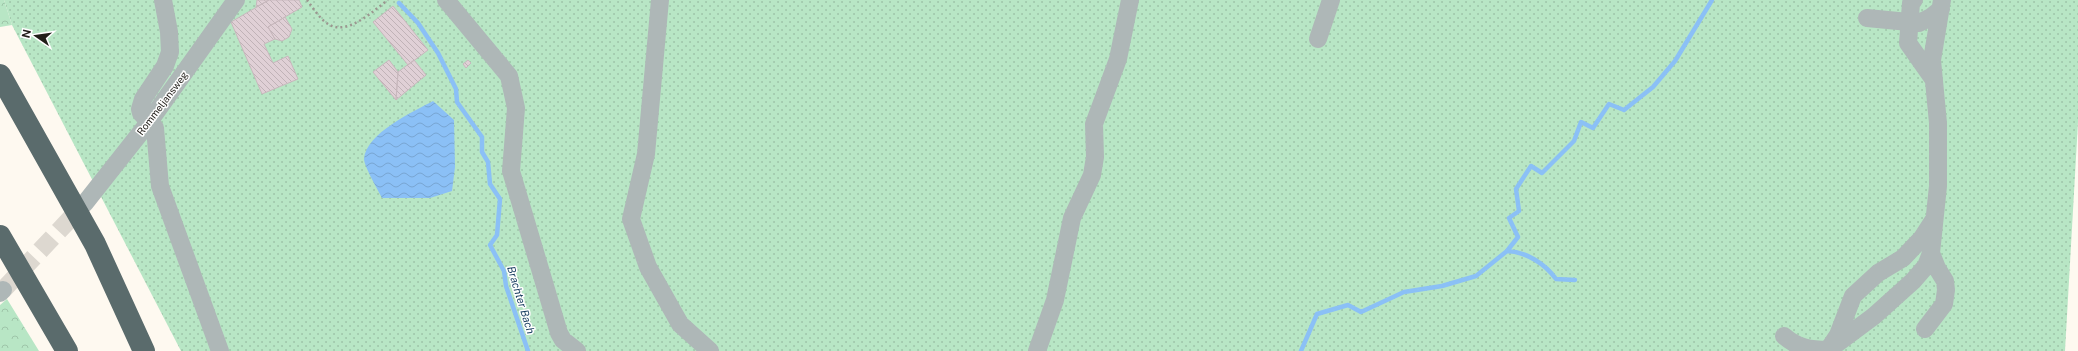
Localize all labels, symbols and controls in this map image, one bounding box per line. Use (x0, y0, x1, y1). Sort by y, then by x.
north arrow (16, 16, 56, 56)
text: N (19, 28, 33, 39)
street label: Rommeljansweg (134, 69, 190, 137)
water label: Brachter Bach (505, 265, 537, 335)

